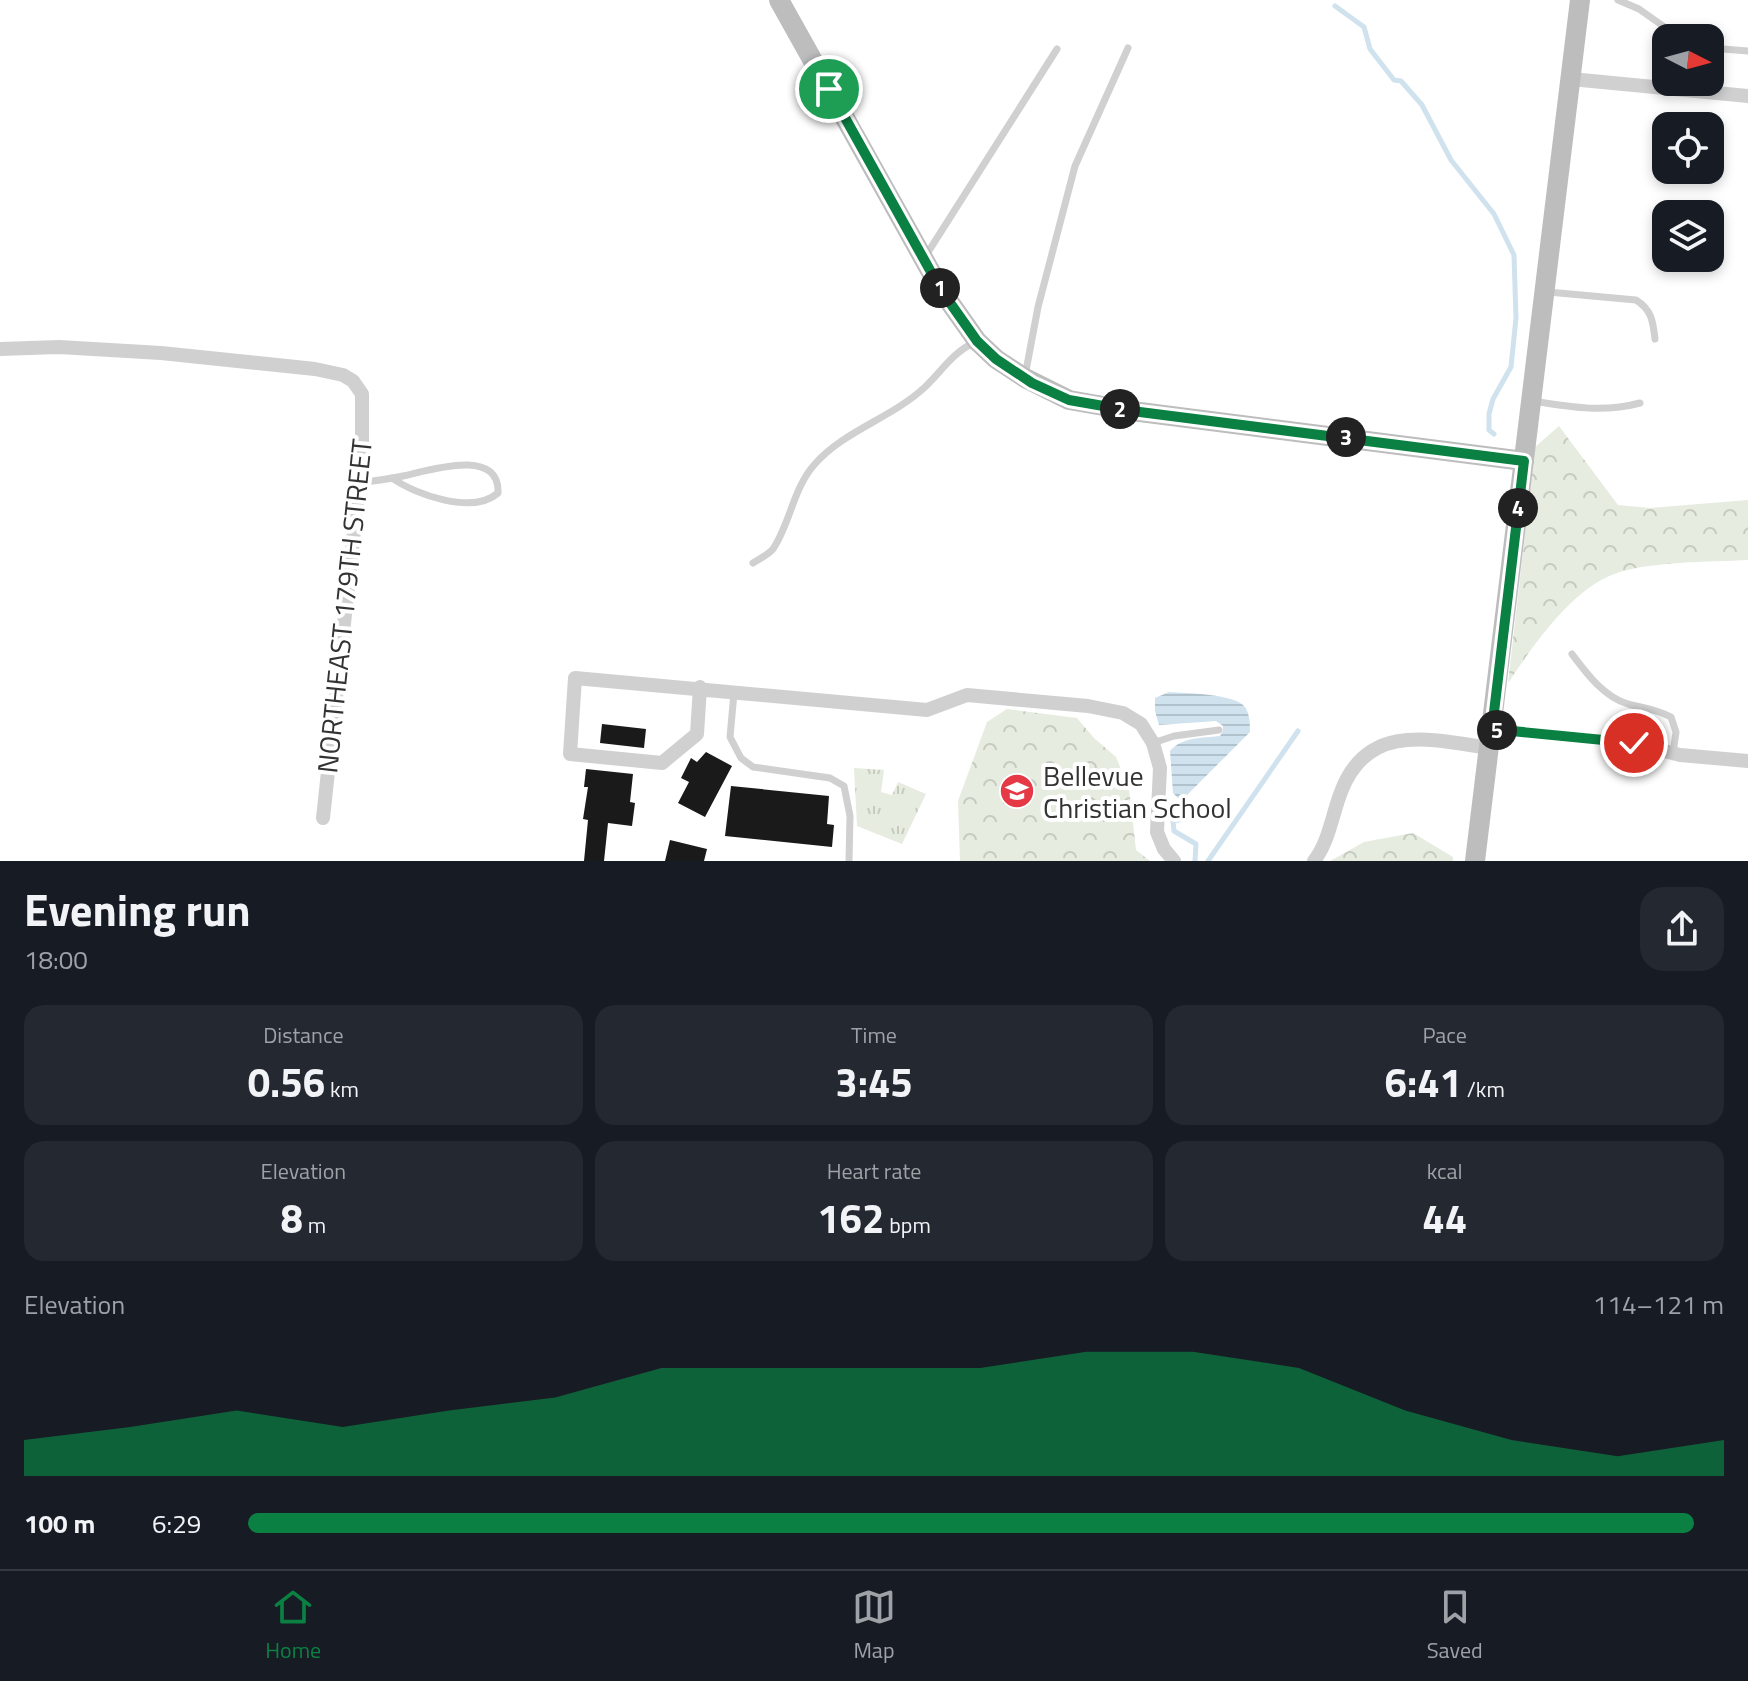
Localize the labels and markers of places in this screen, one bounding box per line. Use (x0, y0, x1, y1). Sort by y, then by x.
pin (795, 55, 863, 123)
pin: 1 (920, 268, 960, 308)
pin: 2 (1100, 389, 1140, 429)
pin: 3 (1326, 417, 1366, 457)
pin: 4 (1498, 488, 1538, 528)
pin (1600, 709, 1668, 777)
pin: 5 (1477, 710, 1517, 750)
place label: Bellevue Christian School (1043, 754, 1232, 829)
school or university icon: Bellevue Christian School (998, 772, 1036, 810)

